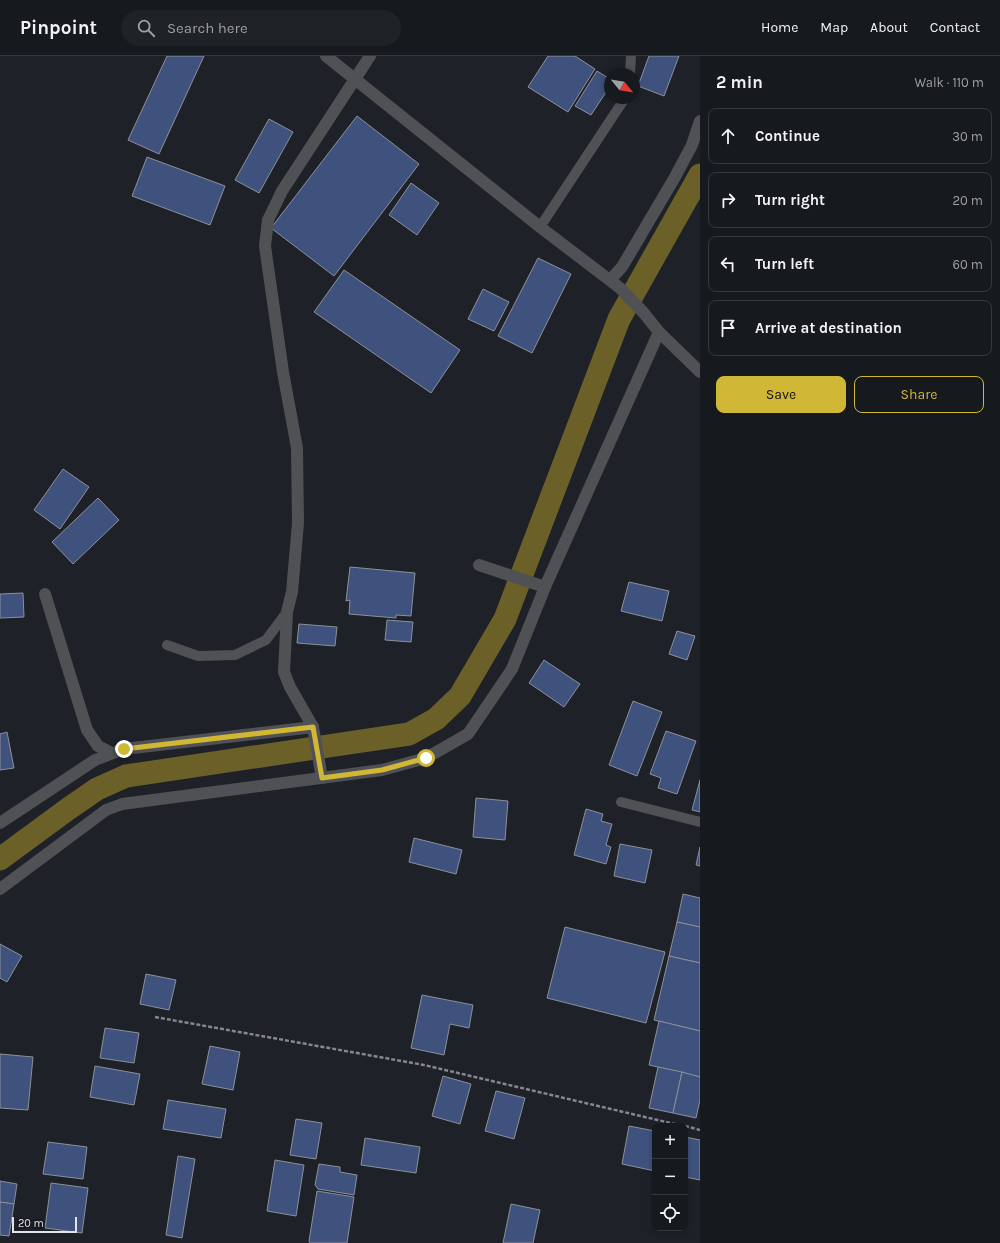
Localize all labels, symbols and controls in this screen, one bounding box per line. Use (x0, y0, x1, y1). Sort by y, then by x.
search box (121, 10, 401, 46)
text: Pinpoint (20, 17, 97, 39)
icon: search (135, 17, 157, 39)
text: Search here (167, 19, 248, 37)
text: Home (761, 19, 798, 36)
text: Map (820, 19, 848, 36)
text: About (870, 19, 908, 36)
text: Contact (930, 19, 980, 36)
north arrow (604, 68, 640, 104)
text: 2 min (716, 72, 763, 92)
text: Walk · 110 m (915, 75, 984, 90)
icon: ahead (717, 125, 739, 147)
text: Continue (755, 127, 820, 145)
text: 30 m (952, 129, 983, 144)
icon: right (717, 189, 739, 211)
text: Turn right (755, 191, 825, 209)
text: 20 m (953, 193, 983, 208)
icon: left (717, 253, 739, 275)
text: Turn left (755, 255, 814, 273)
text: 60 m (953, 257, 983, 272)
icon: arrive (717, 317, 739, 339)
text: Arrive at destination (755, 319, 902, 337)
button: Save (716, 376, 846, 413)
button: Share (854, 376, 984, 413)
route end (115, 740, 133, 758)
route start (417, 749, 435, 767)
map controls (652, 1123, 688, 1231)
button: + (652, 1123, 688, 1159)
button: − (652, 1159, 688, 1195)
button: locate (652, 1195, 688, 1231)
scale bar (12, 1215, 77, 1234)
text: 20 m (18, 1217, 44, 1230)

